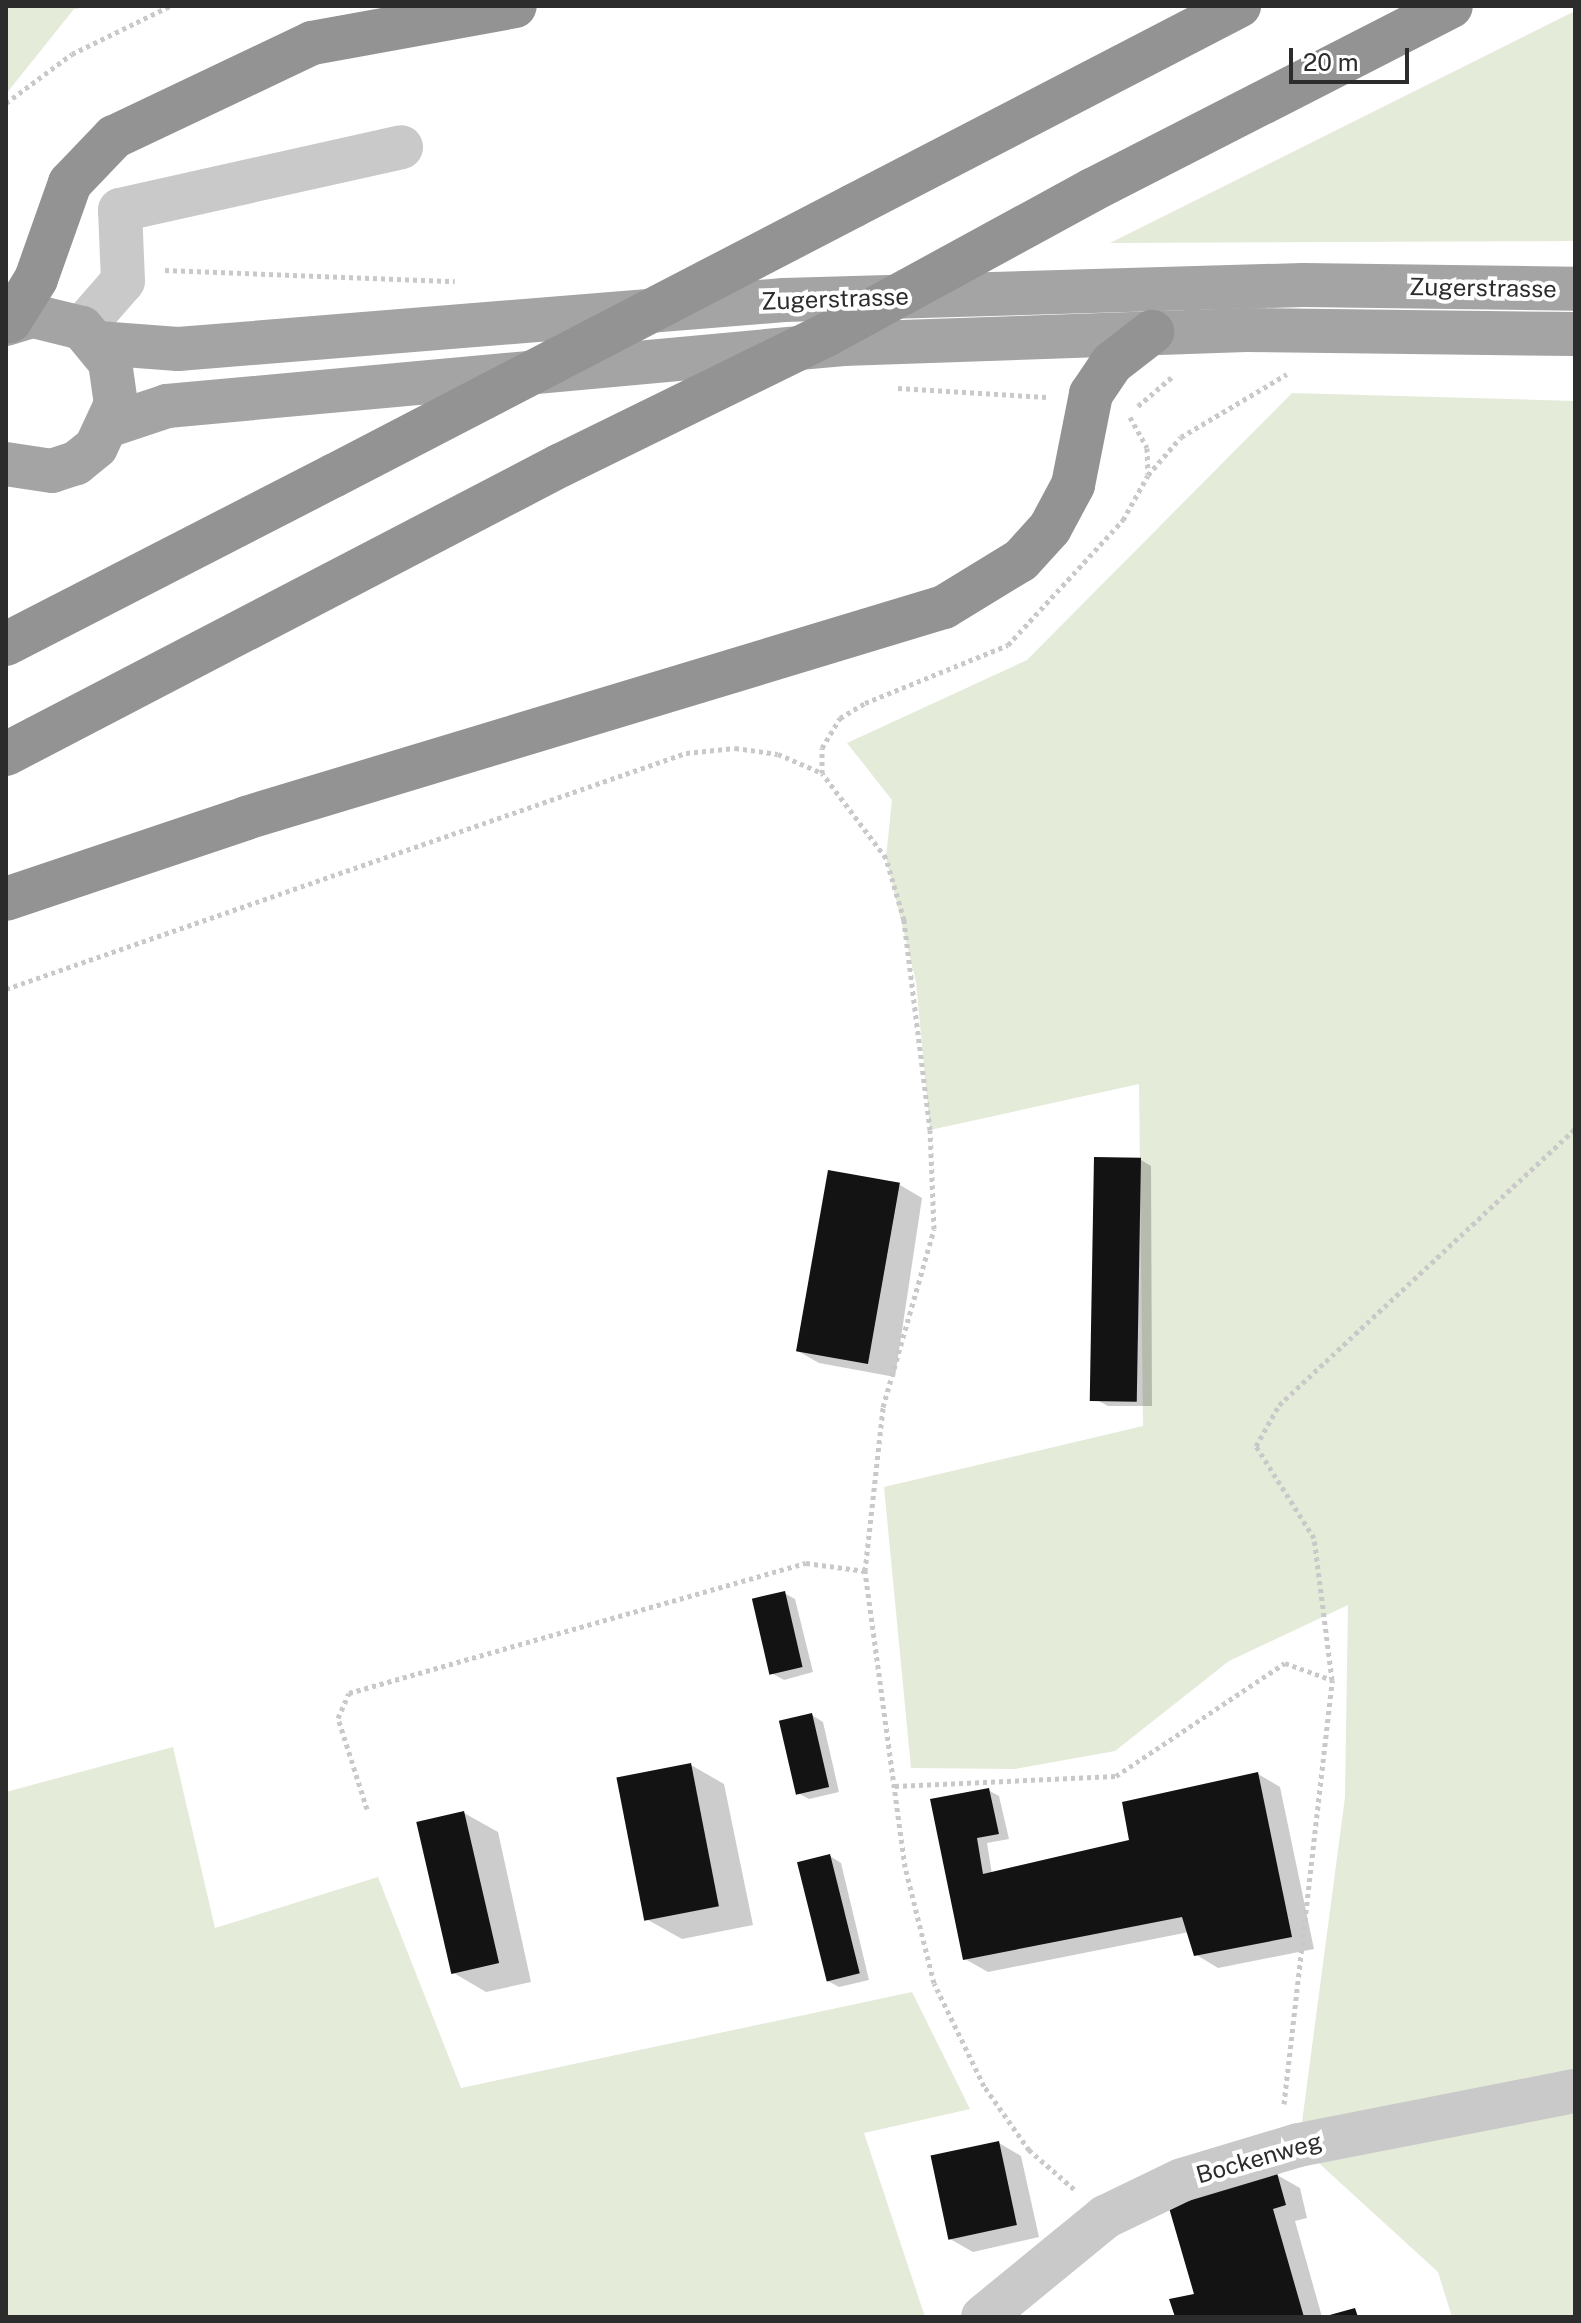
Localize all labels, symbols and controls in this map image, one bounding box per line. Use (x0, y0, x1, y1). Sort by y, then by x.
scale bar (1293, 32, 1413, 82)
text: 20 m (1303, 48, 1359, 76)
street label: Zugerstrasse (1409, 272, 1557, 304)
street label: Zugerstrasse (761, 282, 909, 316)
street label: Bockenweg (1193, 2126, 1325, 2190)

